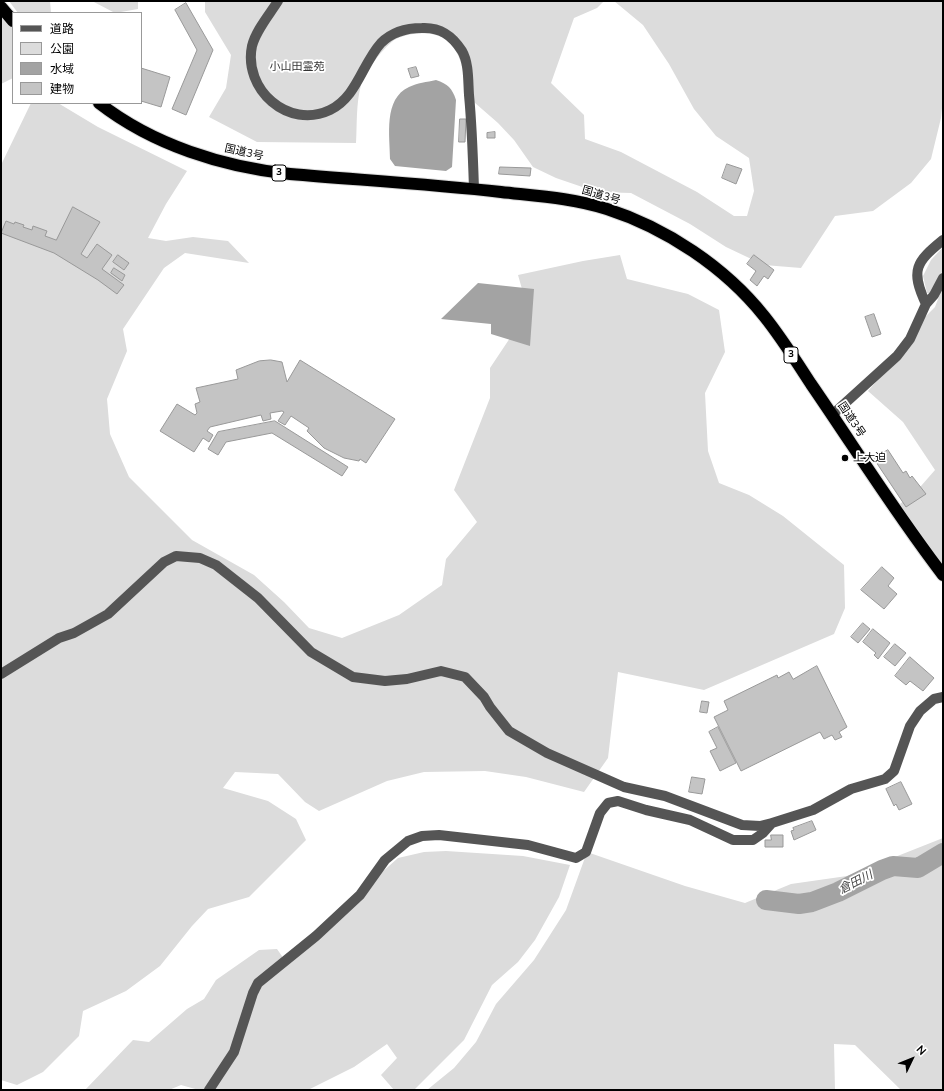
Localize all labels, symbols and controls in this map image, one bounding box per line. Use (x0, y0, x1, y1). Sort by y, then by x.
legend (12, 12, 142, 104)
text: 道路 (50, 21, 74, 37)
text: 公園 (50, 41, 74, 57)
park label: 小山田霊苑 (270, 60, 324, 74)
text: 水域 (50, 61, 74, 77)
text: 建物 (50, 81, 74, 97)
street label: 国道3号 (223, 142, 265, 164)
road number: 3 (272, 165, 286, 181)
street label: 国道3号 (580, 184, 622, 208)
road number: 3 (784, 347, 798, 363)
street label: 国道3号 (834, 400, 868, 440)
place label: 上大迫 (853, 451, 886, 465)
marker: 上大迫 (840, 453, 850, 463)
water label: 倉田川 (837, 868, 875, 898)
north arrow (892, 1039, 932, 1079)
text: N (913, 1042, 929, 1059)

